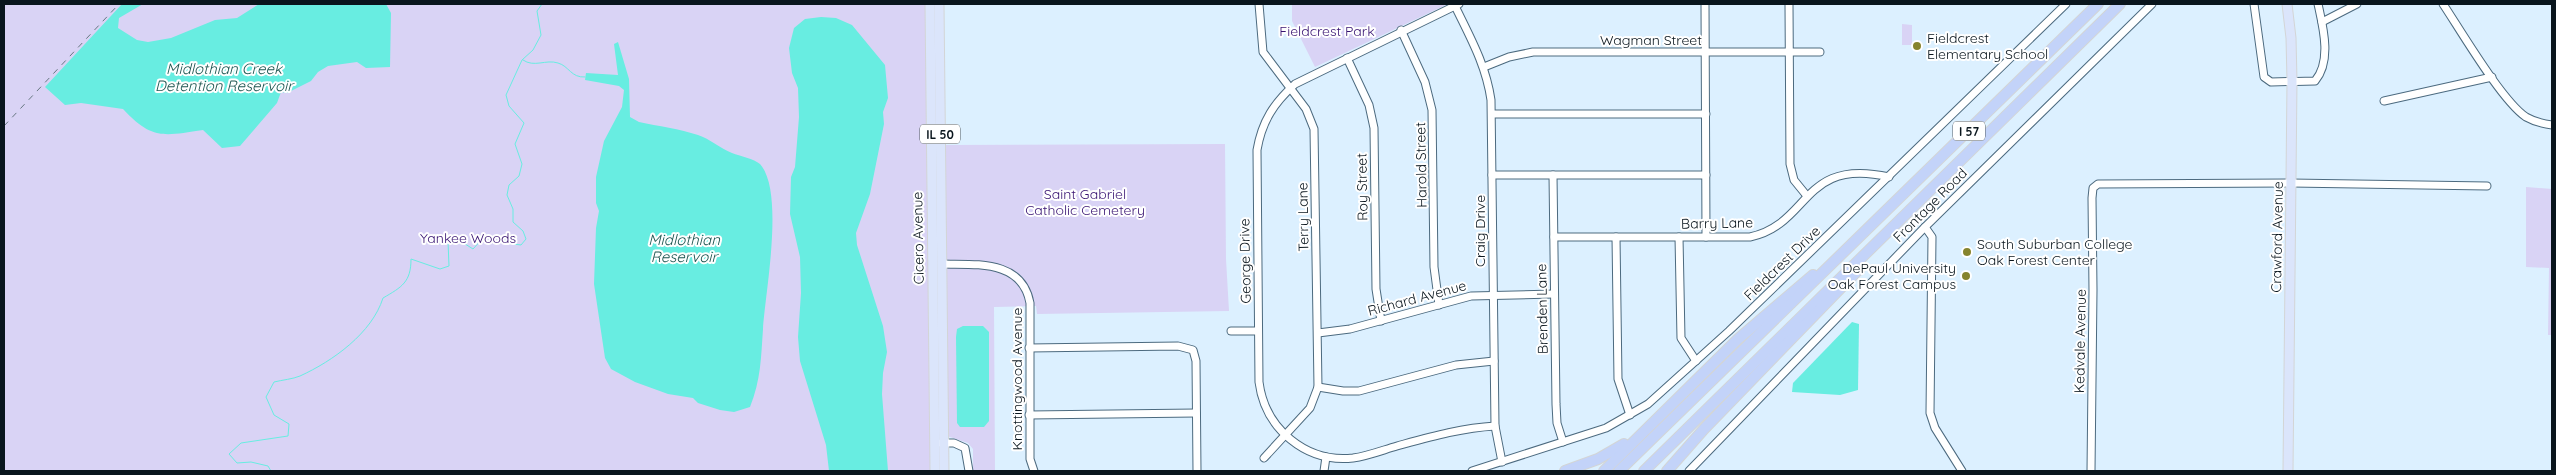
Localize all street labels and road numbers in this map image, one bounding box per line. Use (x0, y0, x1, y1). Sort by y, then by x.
street label: Wagman Street (1600, 31, 1702, 49)
street label: Harold Street (1411, 122, 1431, 208)
road number: I 57 (1953, 122, 1985, 140)
road number: IL 50 (920, 125, 960, 144)
street label: Roy Street (1352, 153, 1372, 221)
street label: Frontage Road (1889, 164, 1971, 246)
street label: Crawford Avenue (2267, 181, 2287, 293)
street label: Terry Lane (1293, 182, 1313, 252)
street label: Cicero Avenue (908, 191, 928, 284)
street label: Craig Drive (1471, 195, 1489, 267)
street label: Barry Lane (1681, 213, 1753, 233)
street label: George Drive (1235, 218, 1255, 304)
street label: Fieldcrest Drive (1740, 222, 1824, 304)
street label: Brenden Lane (1532, 264, 1552, 354)
street label: Richard Avenue (1366, 276, 1468, 320)
street label: Kedvale Avenue (2070, 289, 2090, 393)
street label: Knottingwood Avenue (1008, 307, 1026, 450)

